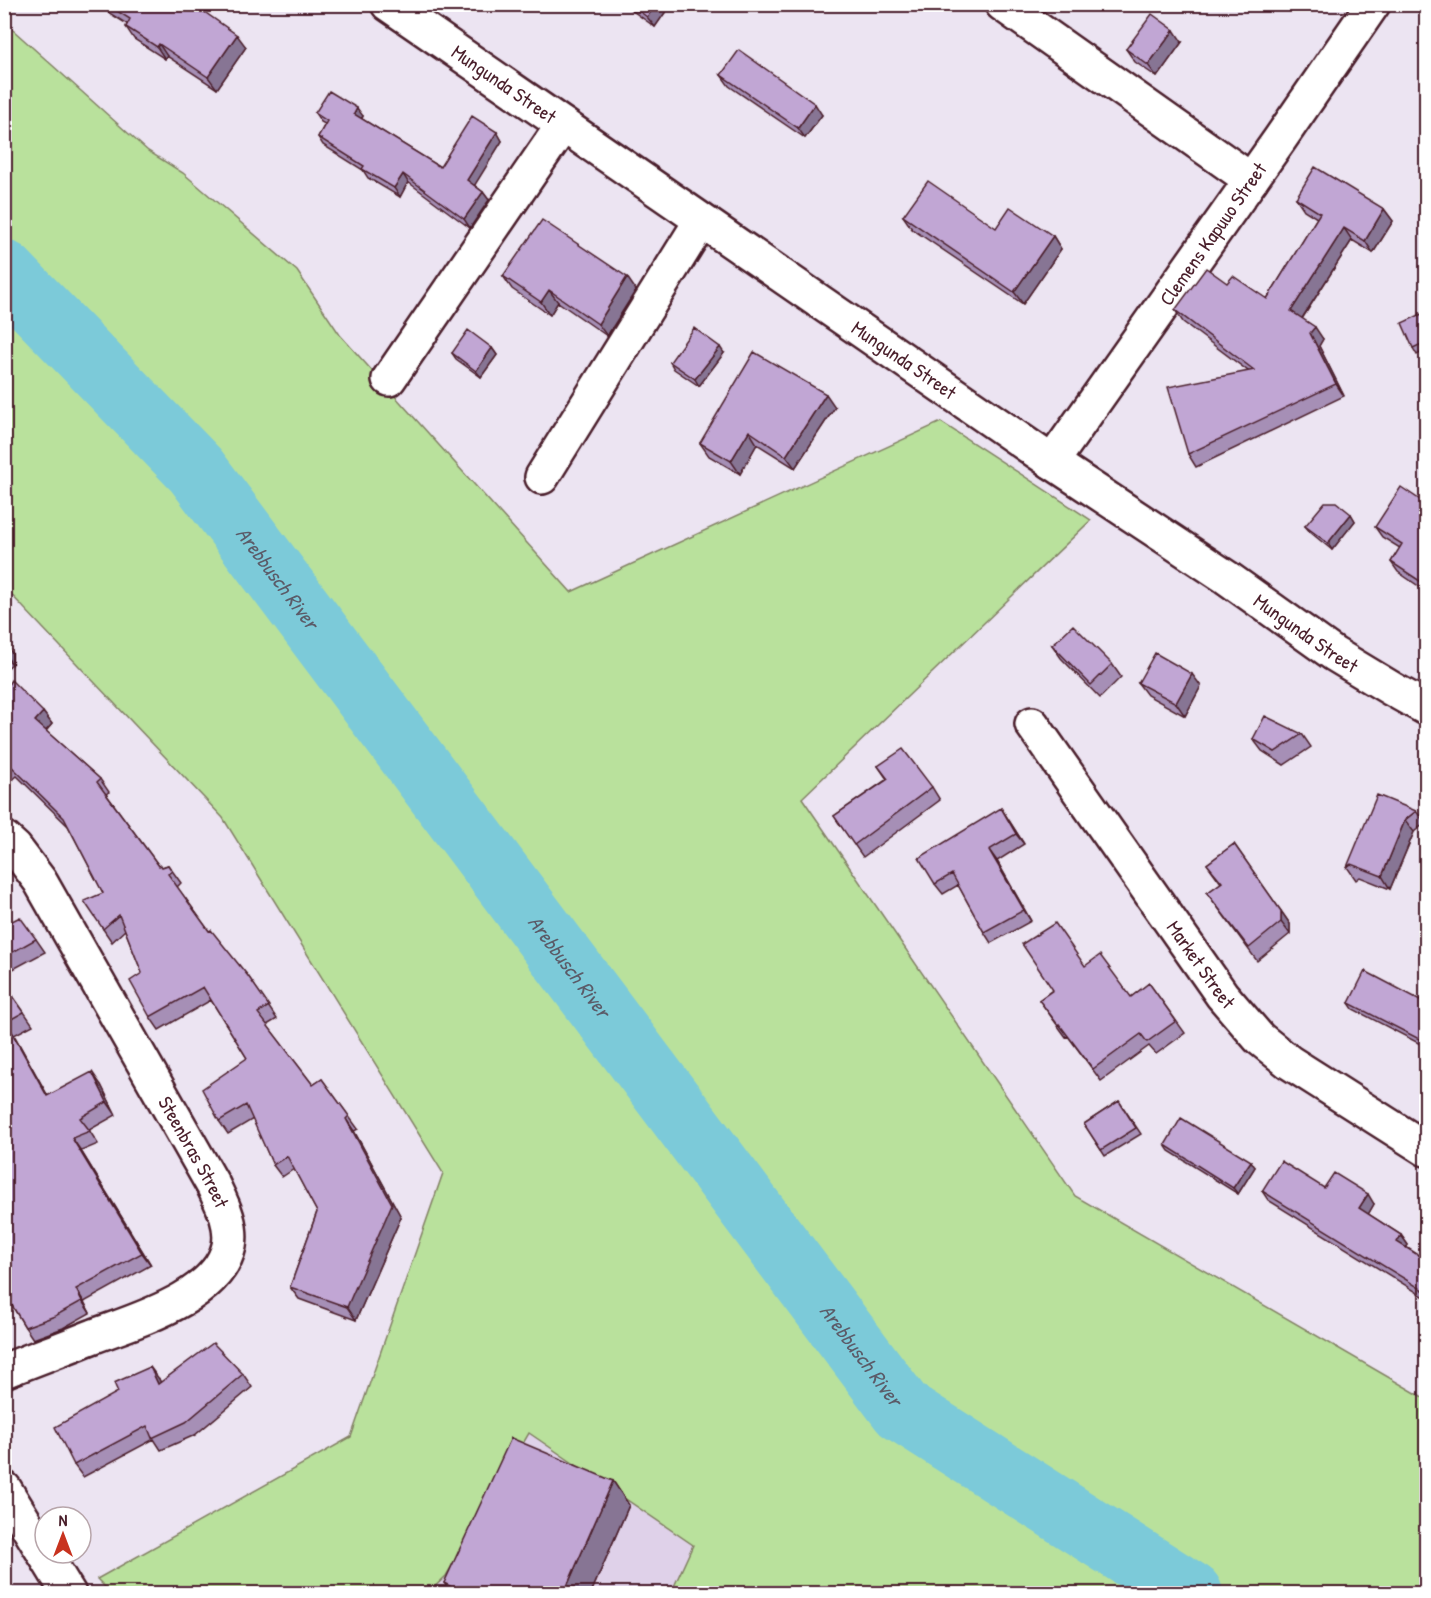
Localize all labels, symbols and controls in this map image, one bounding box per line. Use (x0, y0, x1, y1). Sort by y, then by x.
street label: Mungunda Street (447, 38, 563, 130)
street label: Clemens Kapuuo Street (1153, 156, 1273, 311)
street label: Mungunda Street (847, 314, 963, 406)
water label: Arebbusch River (230, 521, 327, 637)
street label: Mungunda Street (1249, 587, 1364, 679)
water label: Arebbusch River (521, 909, 619, 1026)
street label: Market Street (1161, 915, 1242, 1015)
street label: Steenbras Street (152, 1091, 236, 1213)
water label: Arebbusch River (813, 1298, 911, 1415)
north arrow (33, 1505, 93, 1565)
text: N (59, 1509, 68, 1531)

